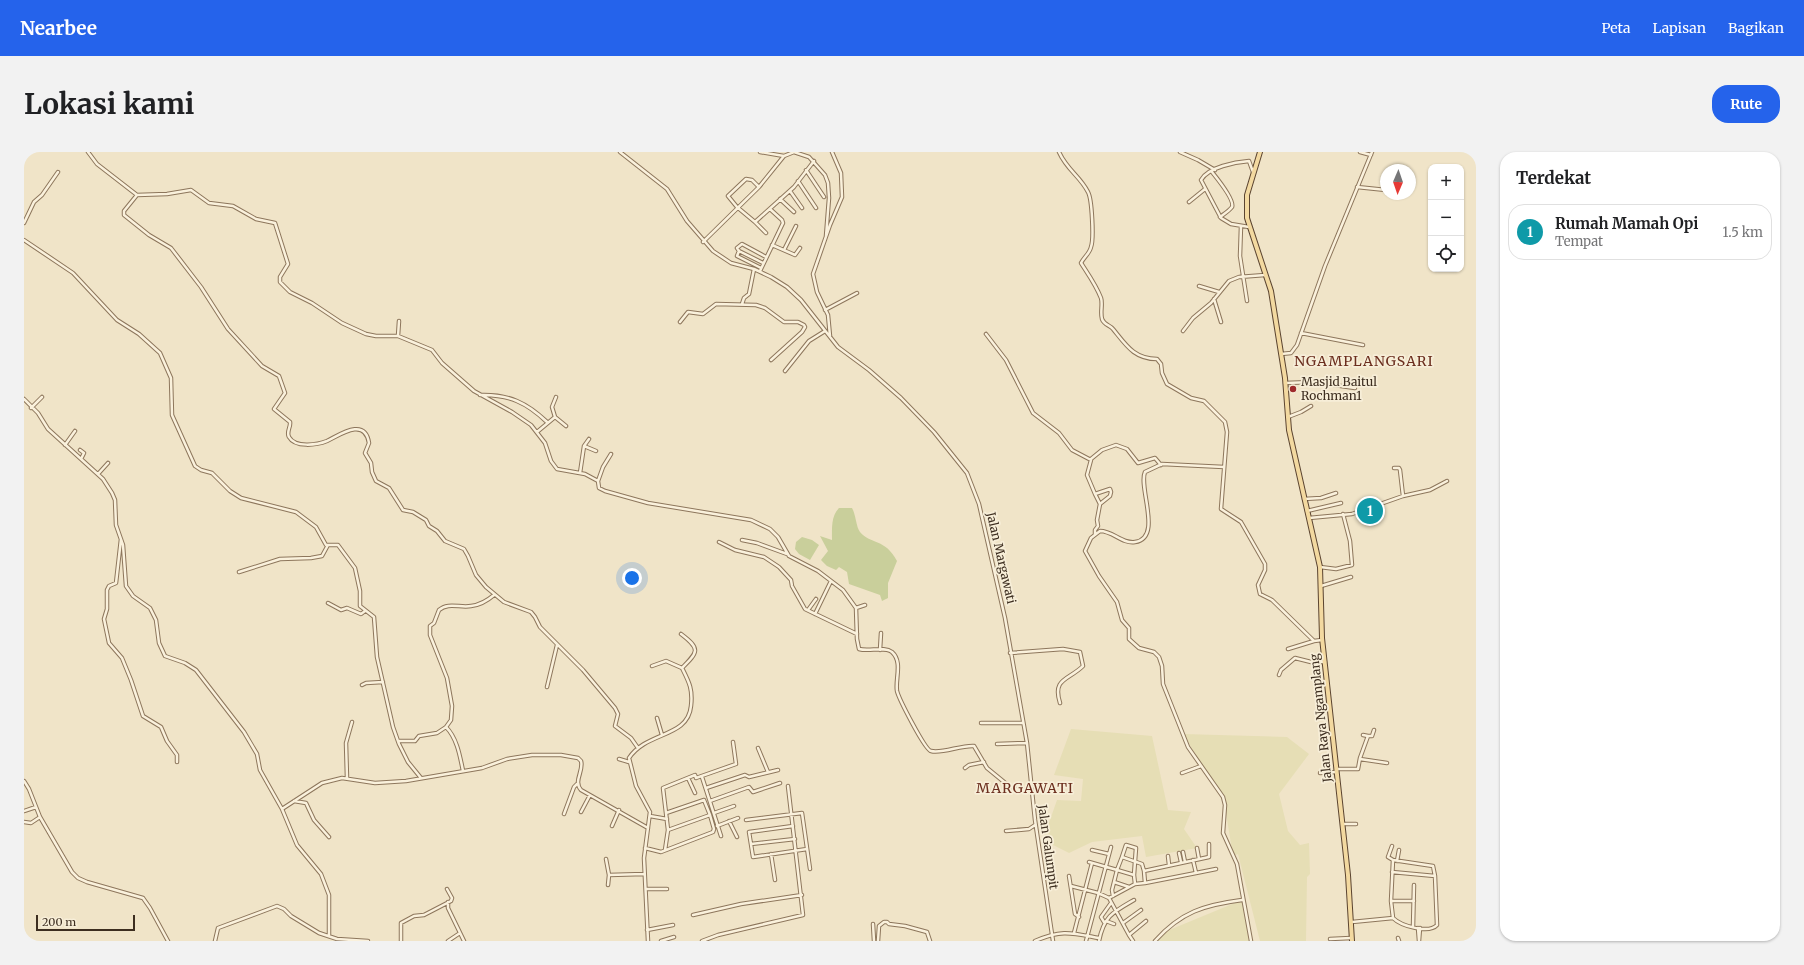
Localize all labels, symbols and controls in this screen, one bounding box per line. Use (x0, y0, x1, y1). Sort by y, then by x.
text: Nearbee (20, 16, 97, 40)
text: Peta (1601, 19, 1631, 37)
text: Lapisan (1653, 19, 1706, 37)
text: Bagikan (1728, 19, 1784, 37)
button: Rute (1712, 85, 1780, 123)
text: Lokasi kami (24, 86, 194, 122)
north arrow (1380, 164, 1416, 200)
map controls (1428, 164, 1464, 272)
button: + (1428, 164, 1464, 200)
text: Terdekat (1516, 167, 1591, 189)
button: − (1428, 200, 1464, 236)
text: Rumah Mamah Opi (1555, 214, 1698, 233)
text: 1 (1527, 224, 1533, 241)
text: 1.5 km (1722, 224, 1763, 241)
text: Tempat (1555, 233, 1603, 250)
button: locate (1428, 236, 1464, 272)
district label: NGAMPLANGSARI (1294, 352, 1434, 370)
place label: Masjid Baitul Rochman1 (1301, 374, 1377, 403)
marker: Masjid Baitul Rochman1 (1288, 384, 1298, 394)
pin: 1 (1357, 496, 1383, 526)
street label: Jalan Margawati (983, 510, 1019, 605)
your location (622, 568, 642, 588)
street label: Jalan Raya Ngamplang (1306, 652, 1335, 784)
district label: MARGAWATI (976, 779, 1074, 797)
street label: Jalan Galumpit (1035, 803, 1062, 890)
scale bar (36, 913, 135, 932)
text: 200 m (42, 915, 76, 929)

